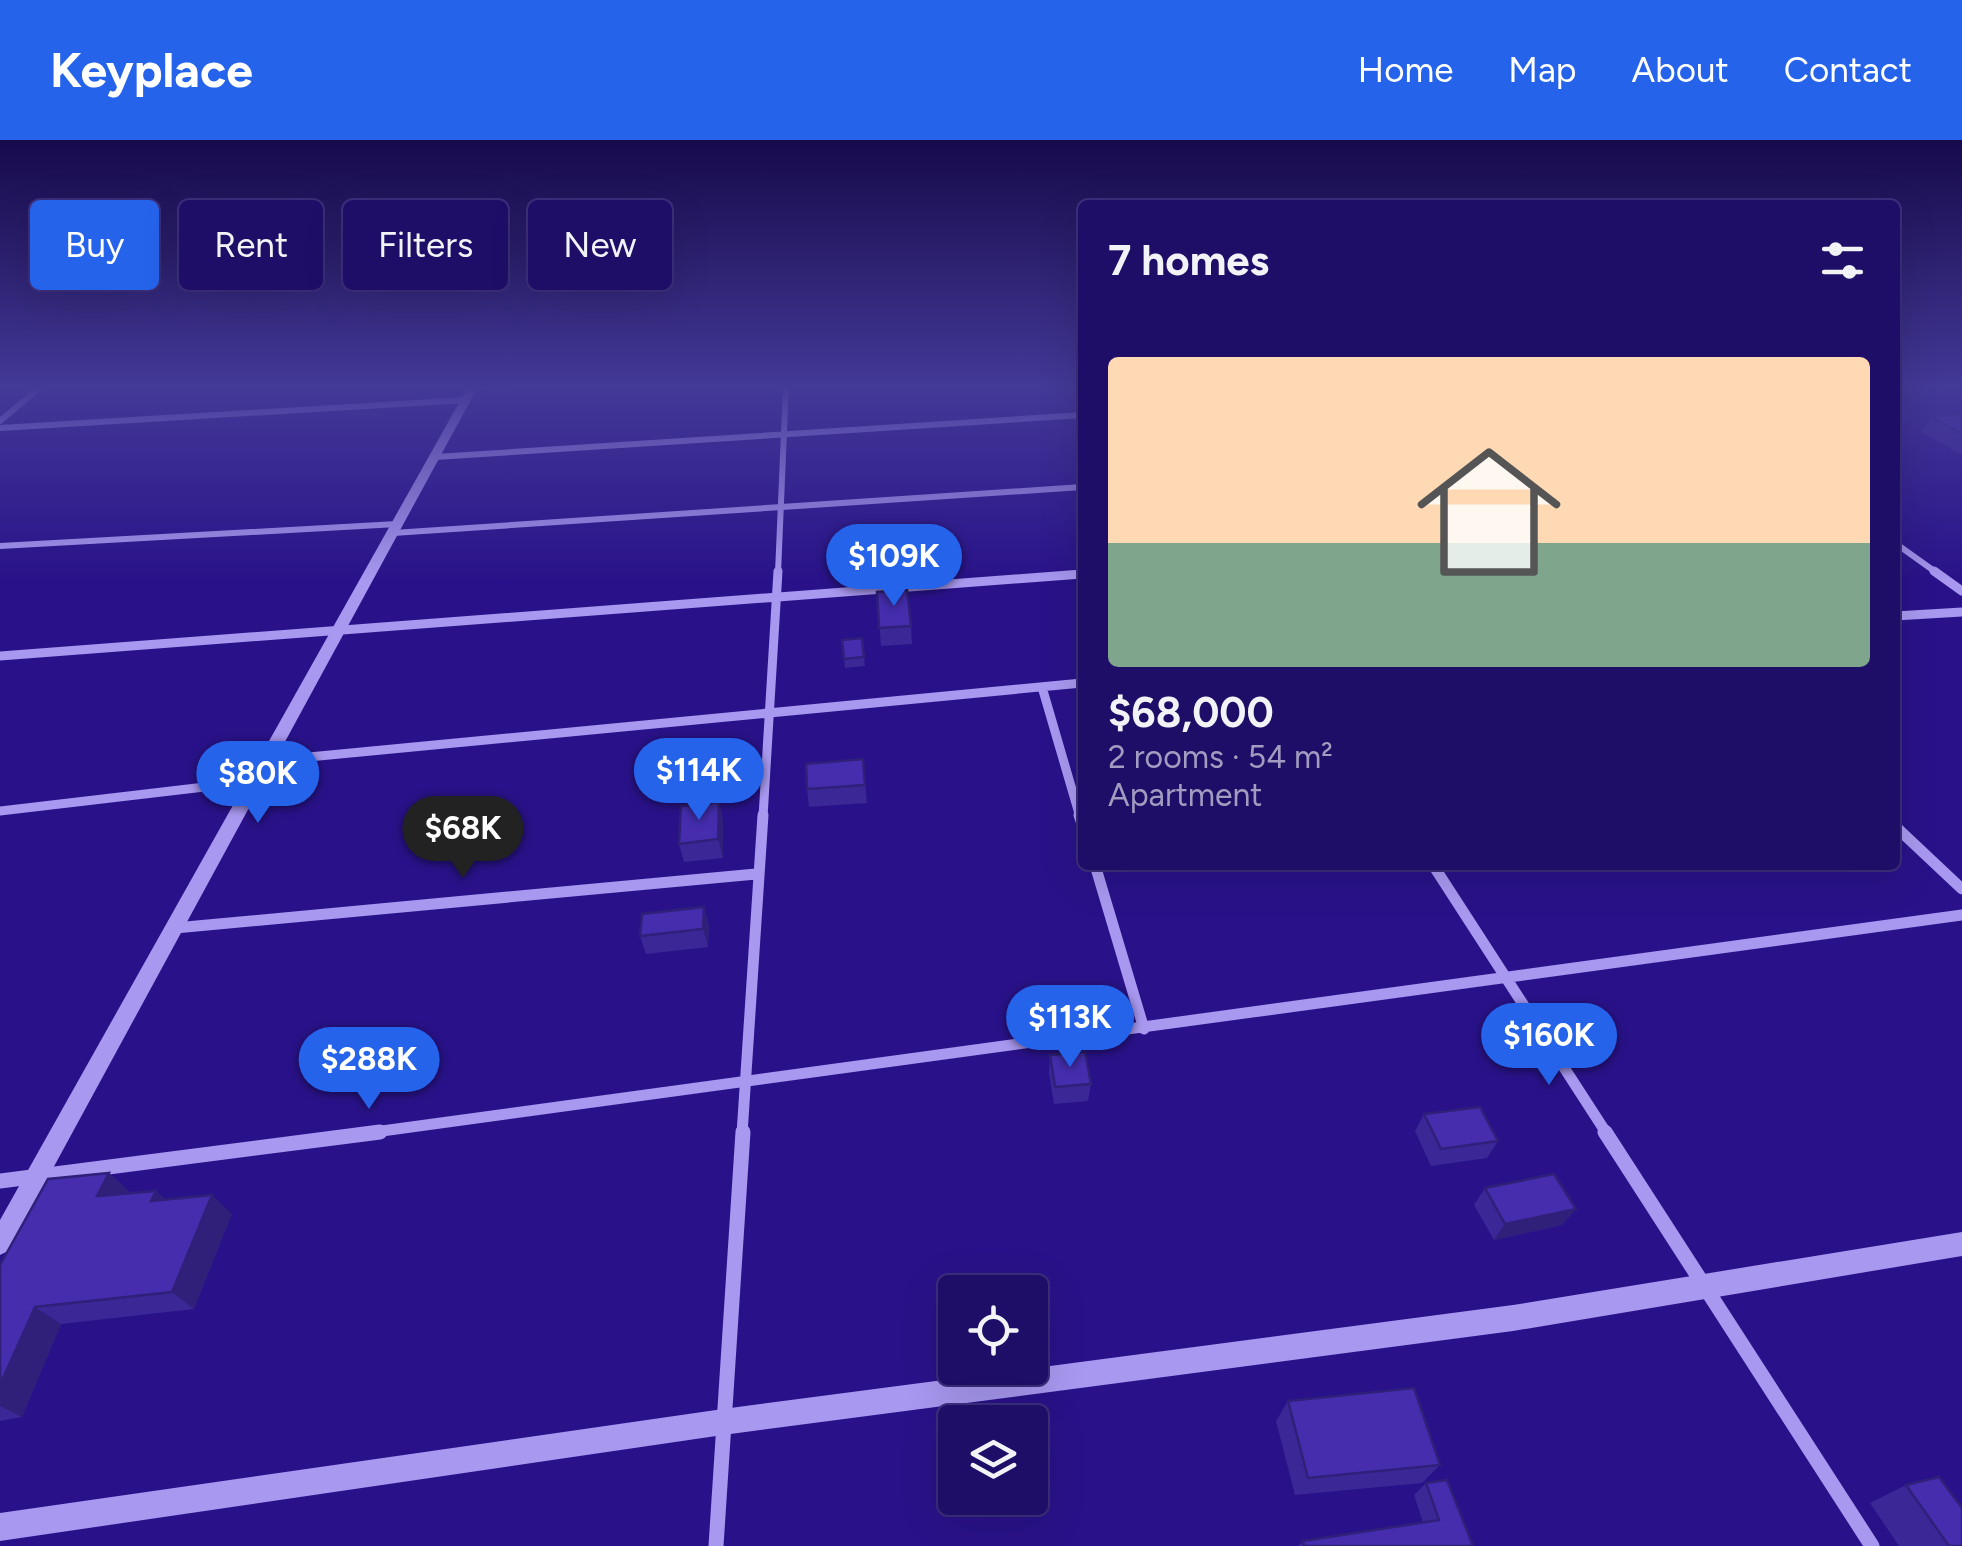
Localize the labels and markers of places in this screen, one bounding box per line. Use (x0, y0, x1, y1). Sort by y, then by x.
pin: $109K (824, 524, 964, 609)
pin: $114K (629, 738, 769, 823)
pin: $80K (199, 741, 317, 826)
pin: $68K (404, 796, 522, 881)
pin: $113K (1000, 985, 1140, 1070)
pin: $160K (1479, 1003, 1619, 1088)
pin: $288K (299, 1027, 439, 1112)

